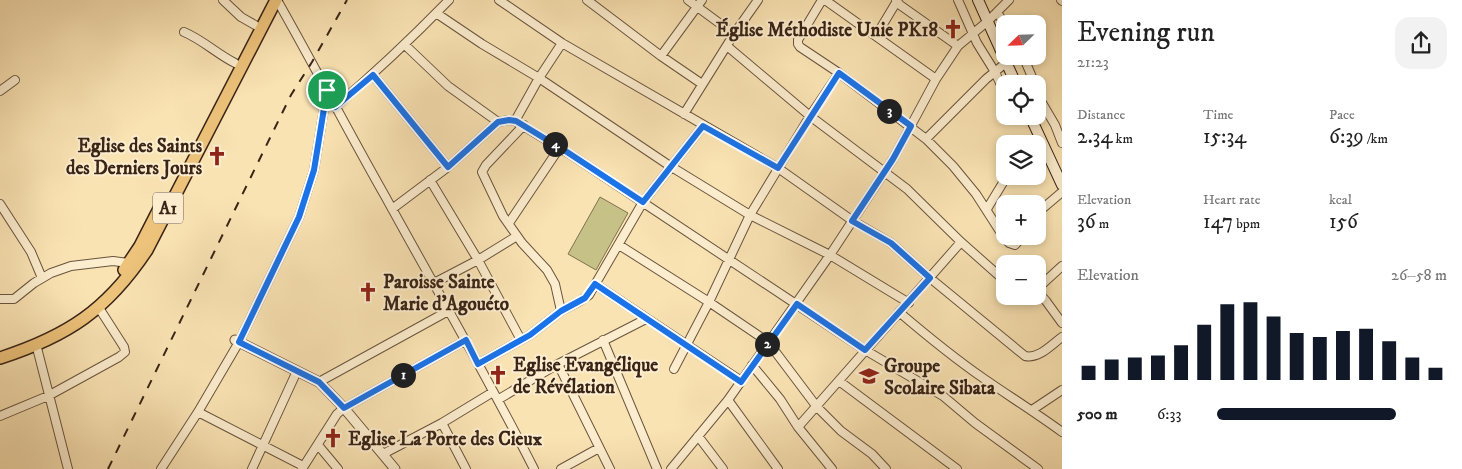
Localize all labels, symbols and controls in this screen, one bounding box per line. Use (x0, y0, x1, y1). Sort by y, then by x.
north arrow (996, 15, 1046, 65)
map controls (996, 15, 1046, 305)
text: Evening run (1077, 15, 1215, 50)
place label: Église Méthodiste Unie PK18 (716, 17, 938, 42)
button: share (1395, 17, 1447, 69)
church icon: Église Méthodiste Unie PK18 (942, 18, 964, 40)
text: 21:23 (1077, 52, 1109, 72)
pin (306, 69, 348, 111)
button: locate (996, 75, 1046, 125)
icon: arrive (313, 76, 341, 104)
pin: 3 (876, 98, 902, 124)
text: 3 (887, 102, 892, 120)
text: Distance (1077, 106, 1125, 124)
text: Time (1203, 106, 1233, 124)
text: Pace (1329, 106, 1355, 124)
text: 2.34 (1077, 124, 1113, 150)
text: 15:34 (1203, 124, 1246, 150)
text: 6:39 (1329, 124, 1364, 150)
text: km (1113, 130, 1133, 148)
text: /km (1364, 130, 1388, 148)
pin: 4 (542, 132, 568, 156)
place label: Eglise des Saints des Derniers Jours (66, 135, 203, 180)
text: 4 (551, 135, 560, 153)
button: layers (996, 135, 1046, 185)
church icon: Eglise des Saints des Derniers Jours (206, 145, 228, 167)
text: Elevation (1077, 191, 1131, 209)
text: Heart rate (1203, 191, 1260, 209)
text: kcal (1329, 191, 1352, 209)
road number: A1 (153, 192, 183, 224)
button: + (996, 195, 1046, 245)
text: 36 (1077, 209, 1096, 235)
text: 147 (1203, 209, 1233, 235)
text: 156 (1329, 209, 1358, 235)
text: m (1096, 215, 1109, 233)
text: bpm (1233, 215, 1260, 233)
button: − (996, 255, 1046, 305)
text: Elevation (1077, 265, 1139, 285)
text: 26–58 m (1391, 265, 1447, 285)
place label: Paroisse Sainte Marie d’Agouéto (383, 271, 509, 316)
church icon: Paroisse Sainte Marie d’Agouéto (357, 281, 379, 303)
pin: 2 (754, 332, 780, 356)
text: 2 (764, 335, 771, 353)
place label: Eglise Evangélique de Révélation (513, 354, 658, 399)
place label: Groupe Scolaire Sibata (884, 355, 996, 400)
pin: 1 (390, 362, 416, 388)
church icon: Eglise Evangélique de Révélation (487, 364, 509, 386)
school or university icon: Groupe Scolaire Sibata (858, 365, 880, 387)
text: 1 (401, 366, 406, 384)
text: 500 m (1077, 404, 1118, 424)
text: 6:33 (1157, 404, 1181, 424)
church icon: Eglise La Porte des Cieux (322, 427, 344, 449)
place label: Eglise La Porte des Cieux (348, 428, 543, 451)

